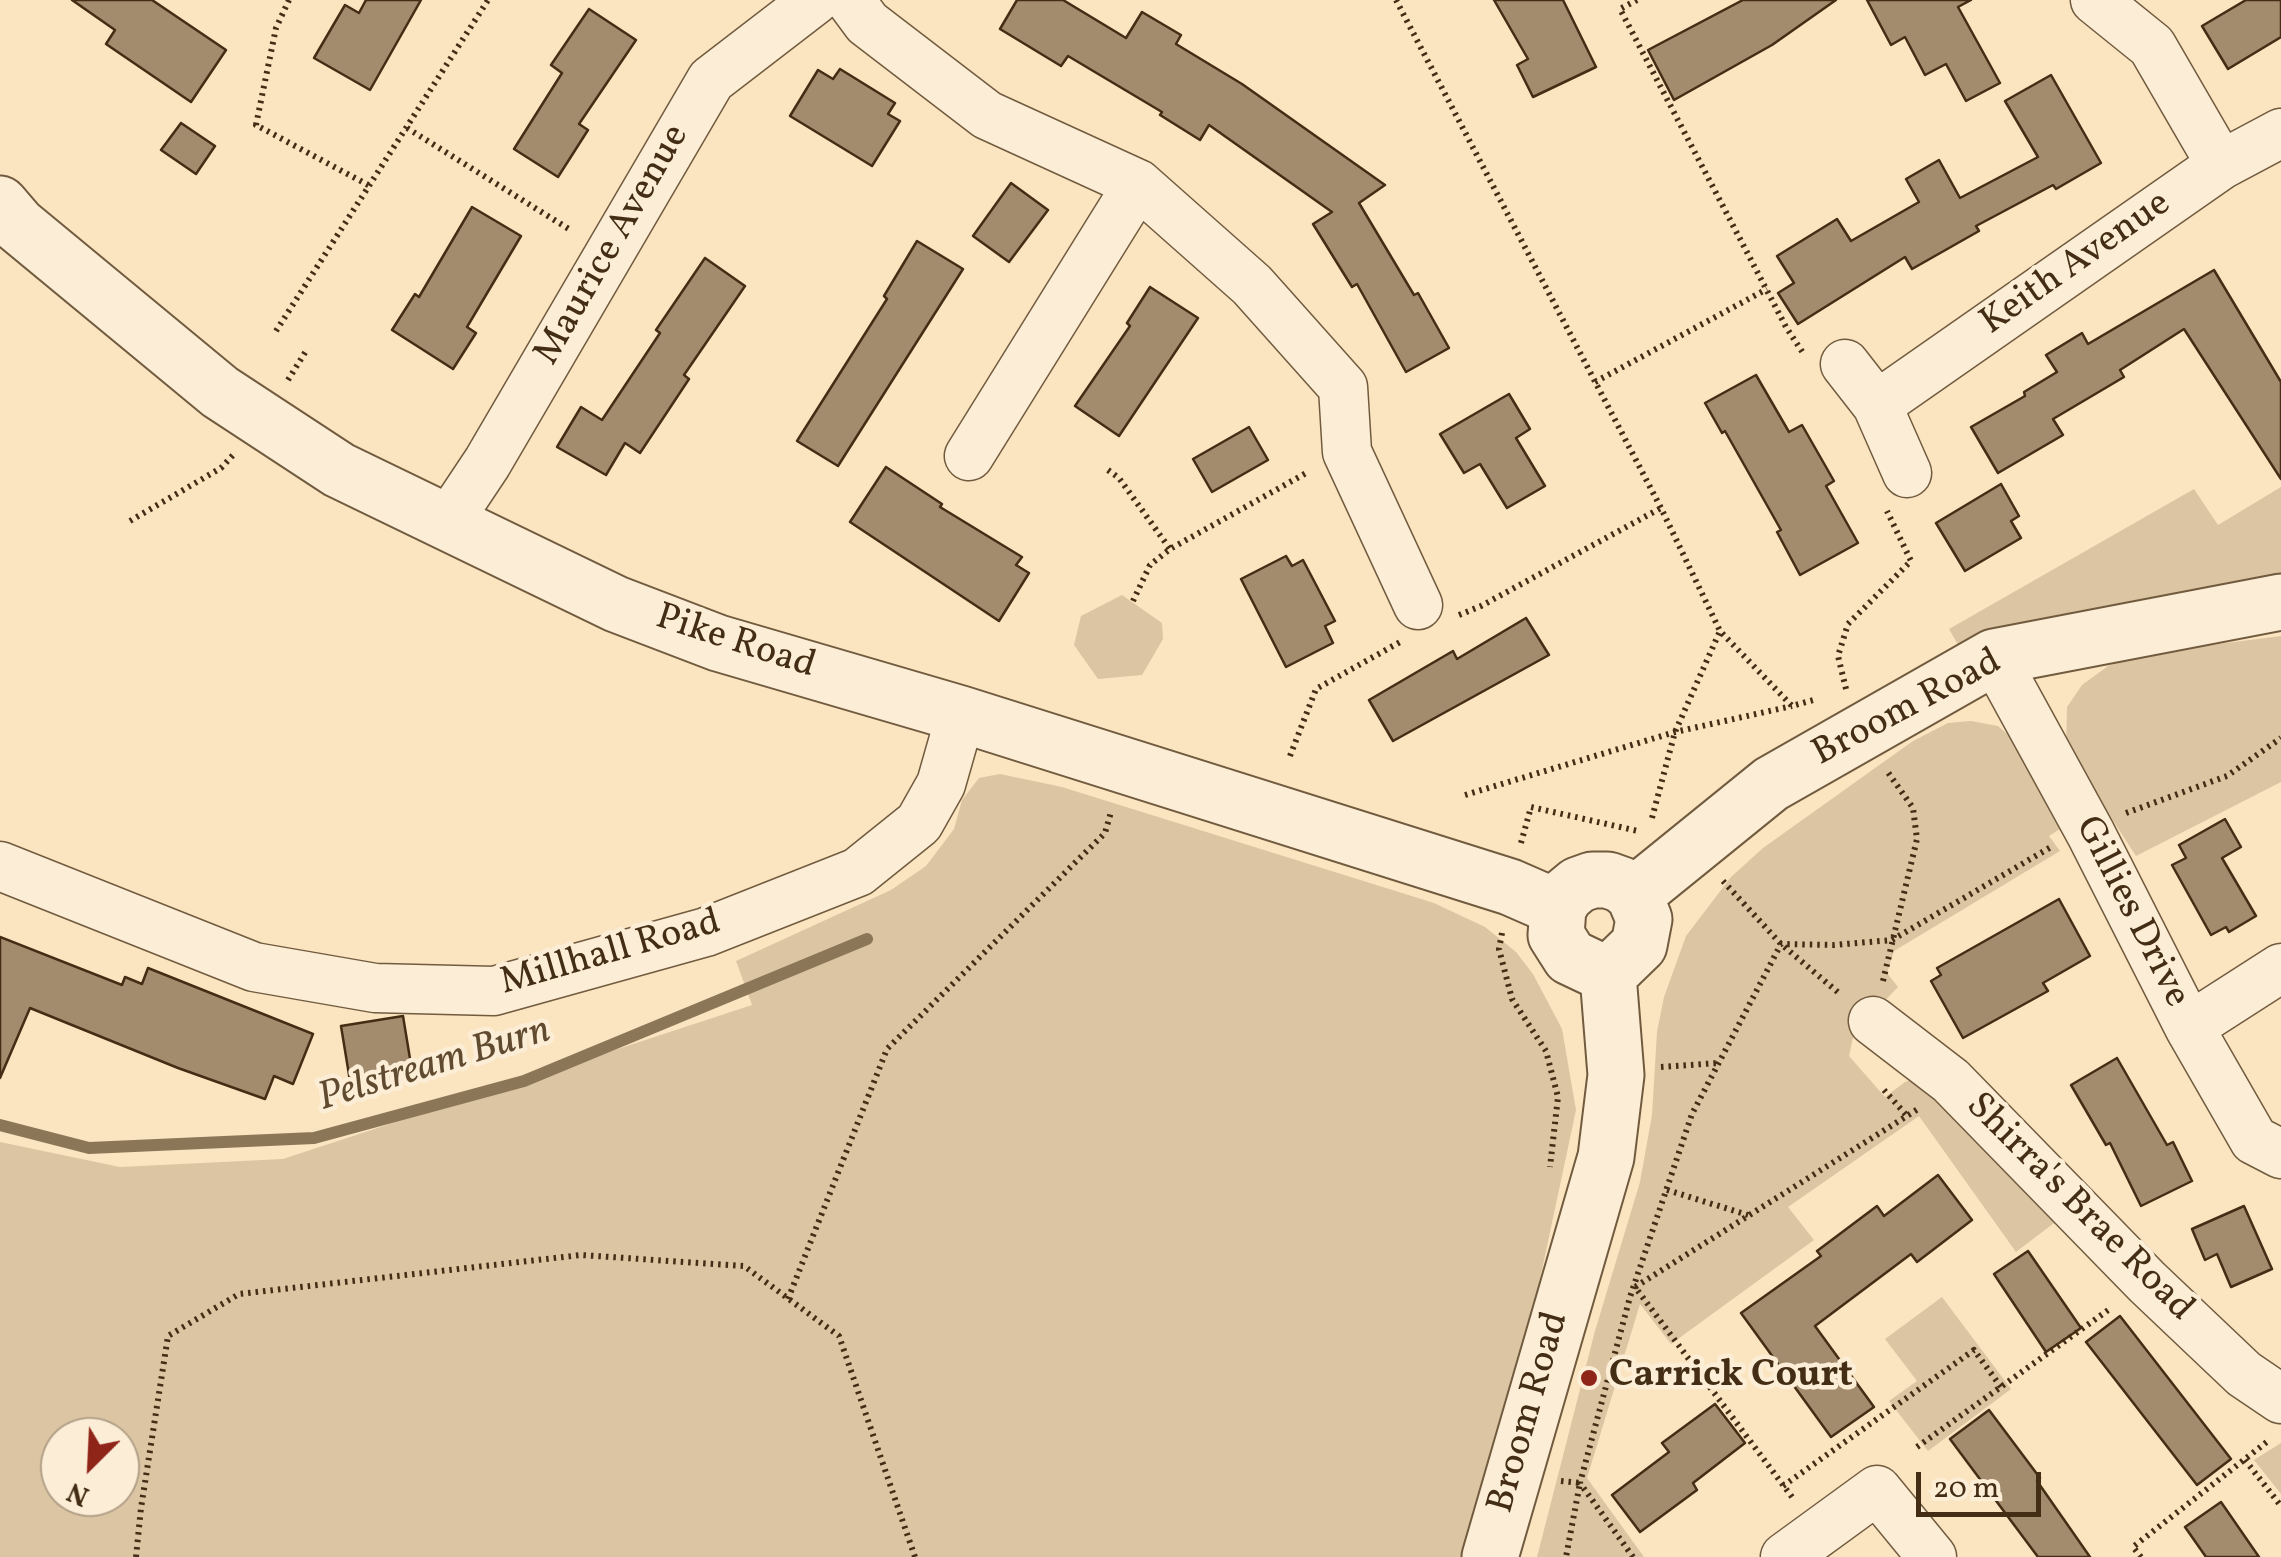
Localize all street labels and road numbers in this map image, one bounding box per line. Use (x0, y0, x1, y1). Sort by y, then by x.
street label: Maurice Avenue (527, 118, 701, 374)
street label: Keith Avenue (1973, 183, 2181, 347)
street label: Pike Road (649, 597, 821, 691)
street label: Broom Road (1806, 641, 2010, 779)
street label: Gillies Drive (2062, 810, 2198, 1016)
street label: Millhall Road (495, 902, 727, 1008)
street label: Shirra's Brae Road (1954, 1085, 2202, 1333)
street label: Broom Road (1481, 1307, 1581, 1519)

